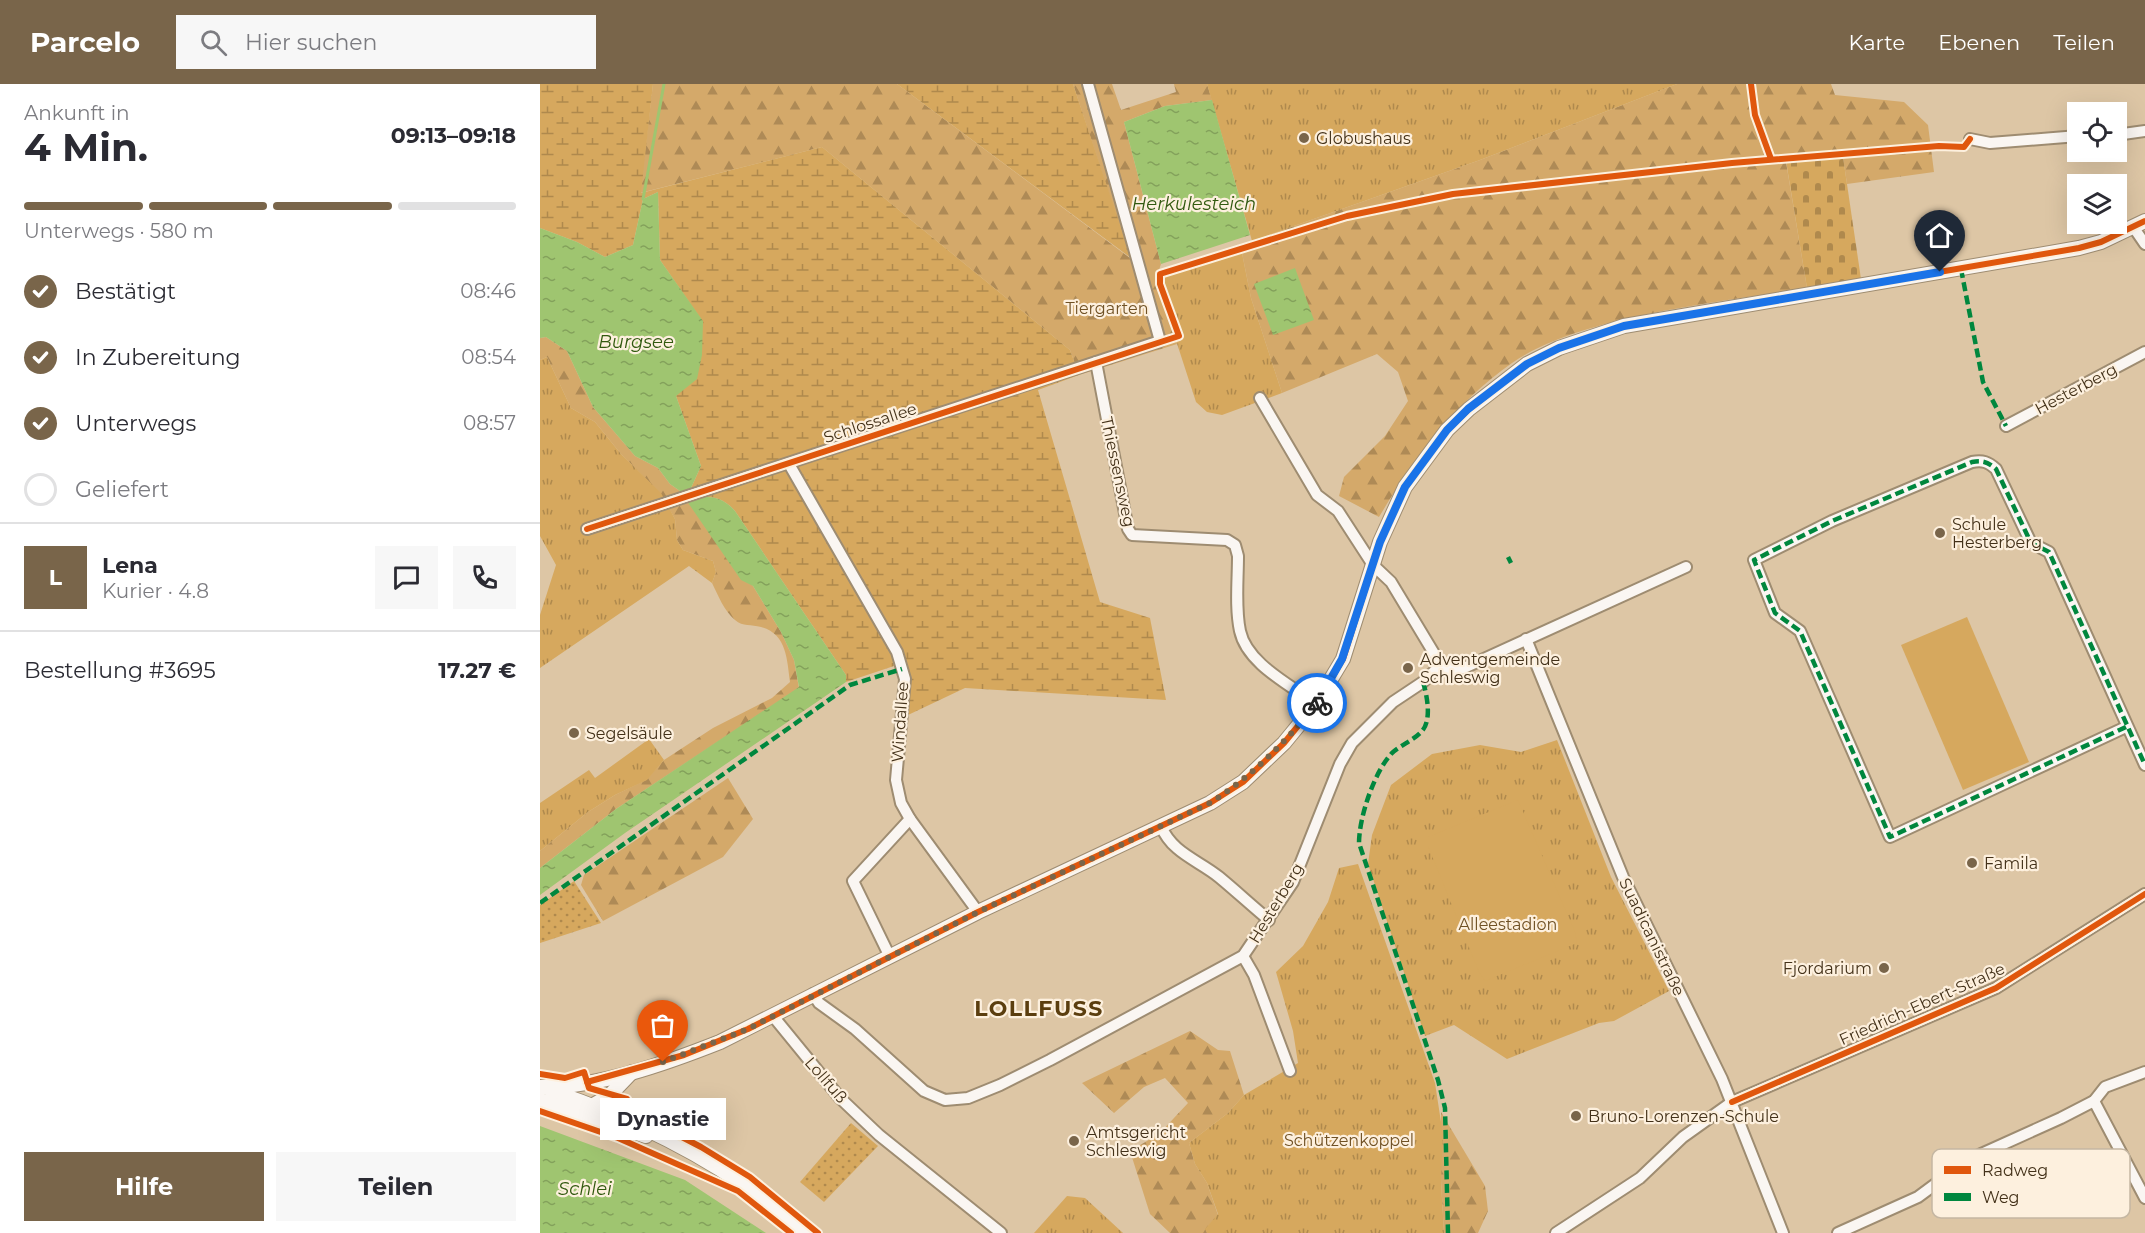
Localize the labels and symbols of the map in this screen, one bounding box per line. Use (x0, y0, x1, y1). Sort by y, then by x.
place label: Globushaus (1316, 129, 1411, 148)
marker: Globushaus (1297, 131, 1311, 145)
water label: Herkulesteich (1132, 193, 1256, 215)
pin (1914, 210, 1965, 272)
park label: Tiergarten (1065, 299, 1149, 318)
water label: Burgsee (598, 331, 674, 353)
street label: Hesterberg (2032, 359, 2120, 419)
street label: Schlossallee (821, 399, 919, 447)
street label: Thiessensweg (1097, 415, 1139, 529)
place label: Schule Hesterberg (1952, 515, 2042, 552)
marker: Schule Hesterberg (1933, 526, 1947, 540)
place label: Adventgemeinde Schleswig (1420, 650, 1560, 687)
marker: Adventgemeinde Schleswig (1401, 661, 1415, 675)
courier (1287, 673, 1347, 733)
street label: Windallee (888, 681, 912, 763)
place label: Segelsäule (586, 724, 672, 743)
marker: Segelsäule (567, 726, 581, 740)
place label: Famila (1984, 854, 2038, 873)
marker: Famila (1965, 856, 1979, 870)
street label: Hesterberg (1245, 859, 1307, 947)
street label: Suadicanistraße (1615, 875, 1689, 999)
park label: Alleestadion (1459, 915, 1557, 934)
place label: Fjordarium (1783, 959, 1872, 978)
street label: Friedrich-Ebert-Straße (1836, 959, 2008, 1049)
marker: Fjordarium (1877, 961, 1891, 975)
district label: LOLLFUSS (974, 995, 1104, 1022)
pin (637, 1000, 688, 1062)
street label: Lollfuß (801, 1053, 851, 1107)
callout: Dynastie (600, 1098, 726, 1140)
place label: Bruno-Lorenzen-Schule (1588, 1107, 1779, 1126)
marker: Bruno-Lorenzen-Schule (1569, 1109, 1583, 1123)
place label: Amtsgericht Schleswig (1086, 1123, 1187, 1160)
park label: Schützenkoppel (1284, 1131, 1414, 1150)
marker: Amtsgericht Schleswig (1067, 1134, 1081, 1148)
legend (1932, 1149, 2130, 1218)
text: Radweg (1982, 1161, 2048, 1180)
water label: Schlei (558, 1178, 612, 1200)
text: Weg (1982, 1188, 2020, 1207)

